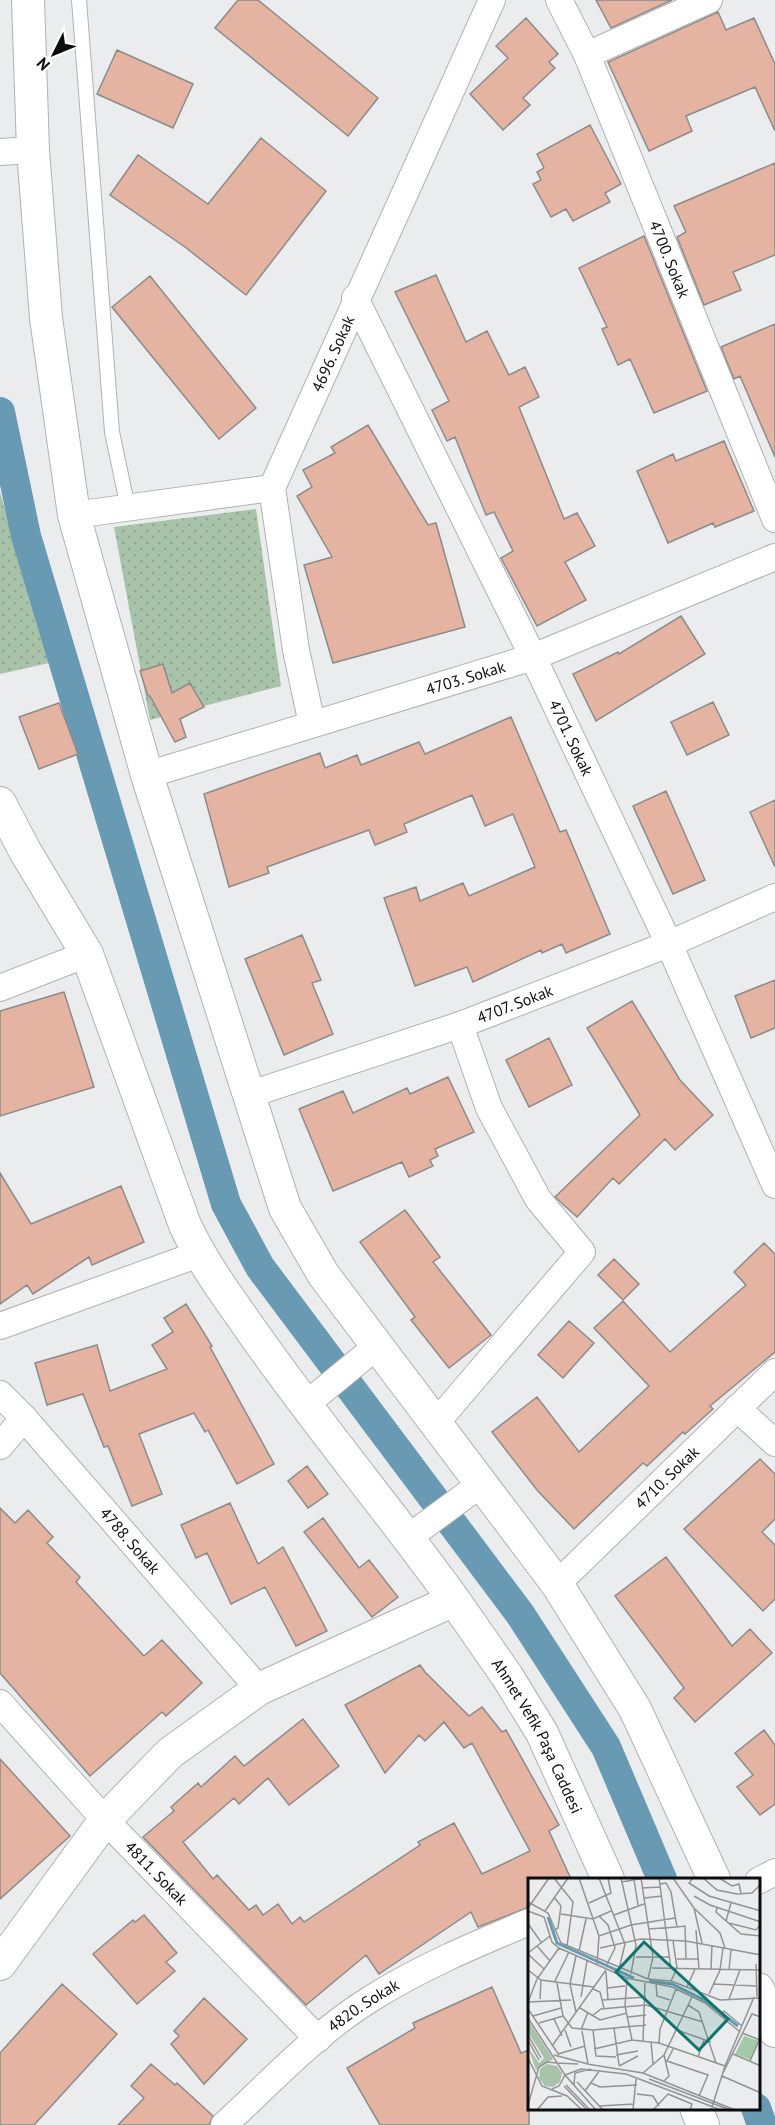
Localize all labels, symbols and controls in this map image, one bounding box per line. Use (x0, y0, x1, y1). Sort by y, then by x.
north arrow (24, 24, 84, 84)
text: N (32, 54, 54, 75)
street label: 4700. Sokak (645, 218, 694, 301)
street label: 4696. Sokak (307, 312, 359, 395)
street label: 4703. Sokak (423, 656, 508, 699)
street label: 4701. Sokak (545, 696, 598, 779)
street label: 4707. Sokak (474, 980, 556, 1028)
street label: 4710. Sokak (630, 1441, 703, 1513)
street label: 4788. Sokak (96, 1503, 165, 1578)
street label: Ahmet Vefik Paşa Caddesi (488, 1654, 587, 1817)
street label: 4811. Sokak (121, 1837, 192, 1909)
inset map (528, 1878, 760, 2110)
street label: 4820. Sokak (323, 1974, 403, 2036)

